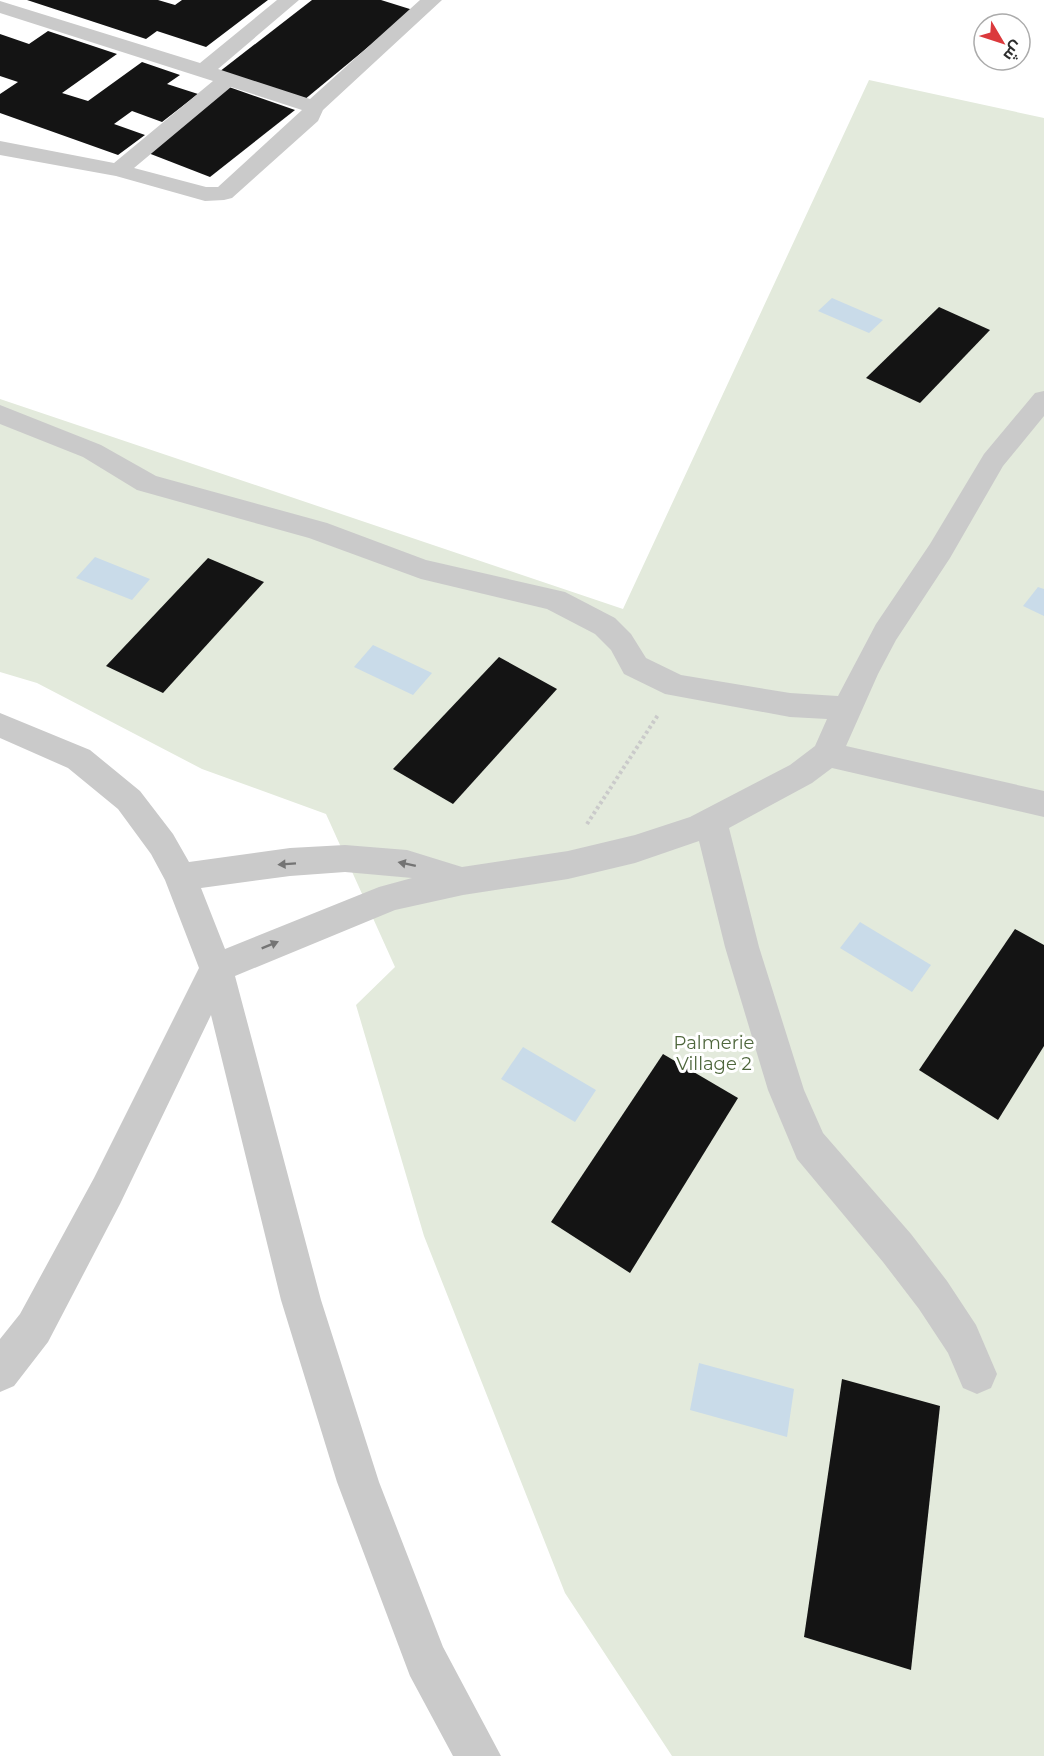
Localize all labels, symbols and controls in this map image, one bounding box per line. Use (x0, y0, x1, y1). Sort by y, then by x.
north arrow (972, 12, 1032, 72)
text: ش (999, 37, 1027, 65)
one-way arrow (278, 859, 297, 868)
one-way arrow (397, 859, 416, 868)
one-way arrow (261, 940, 279, 950)
park label: Palmerie Village 2 (674, 1032, 755, 1075)

